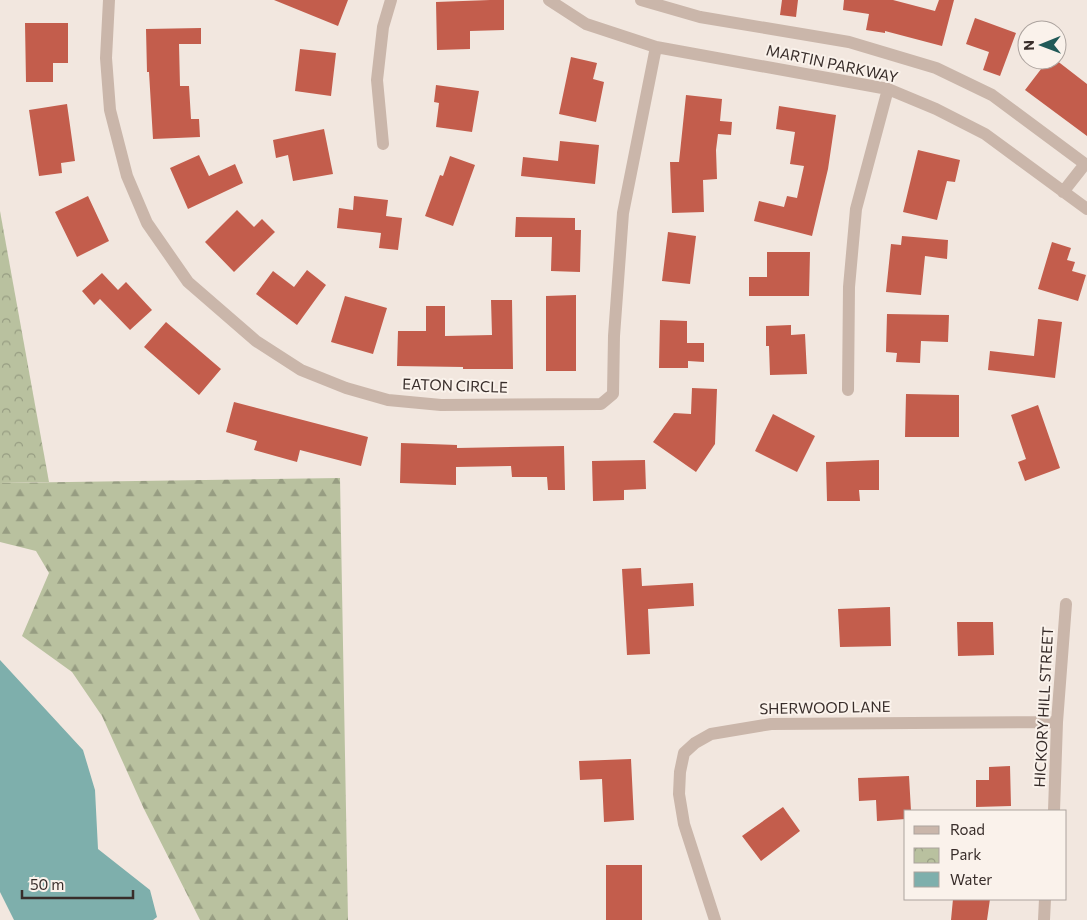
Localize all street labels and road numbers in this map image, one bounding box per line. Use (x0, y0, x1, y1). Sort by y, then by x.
street label: MARTIN PARKWAY (765, 40, 900, 86)
street label: EATON CIRCLE (402, 374, 508, 396)
street label: HICKORY HILL STREET (1030, 626, 1056, 788)
street label: SHERWOOD LANE (759, 697, 891, 717)

